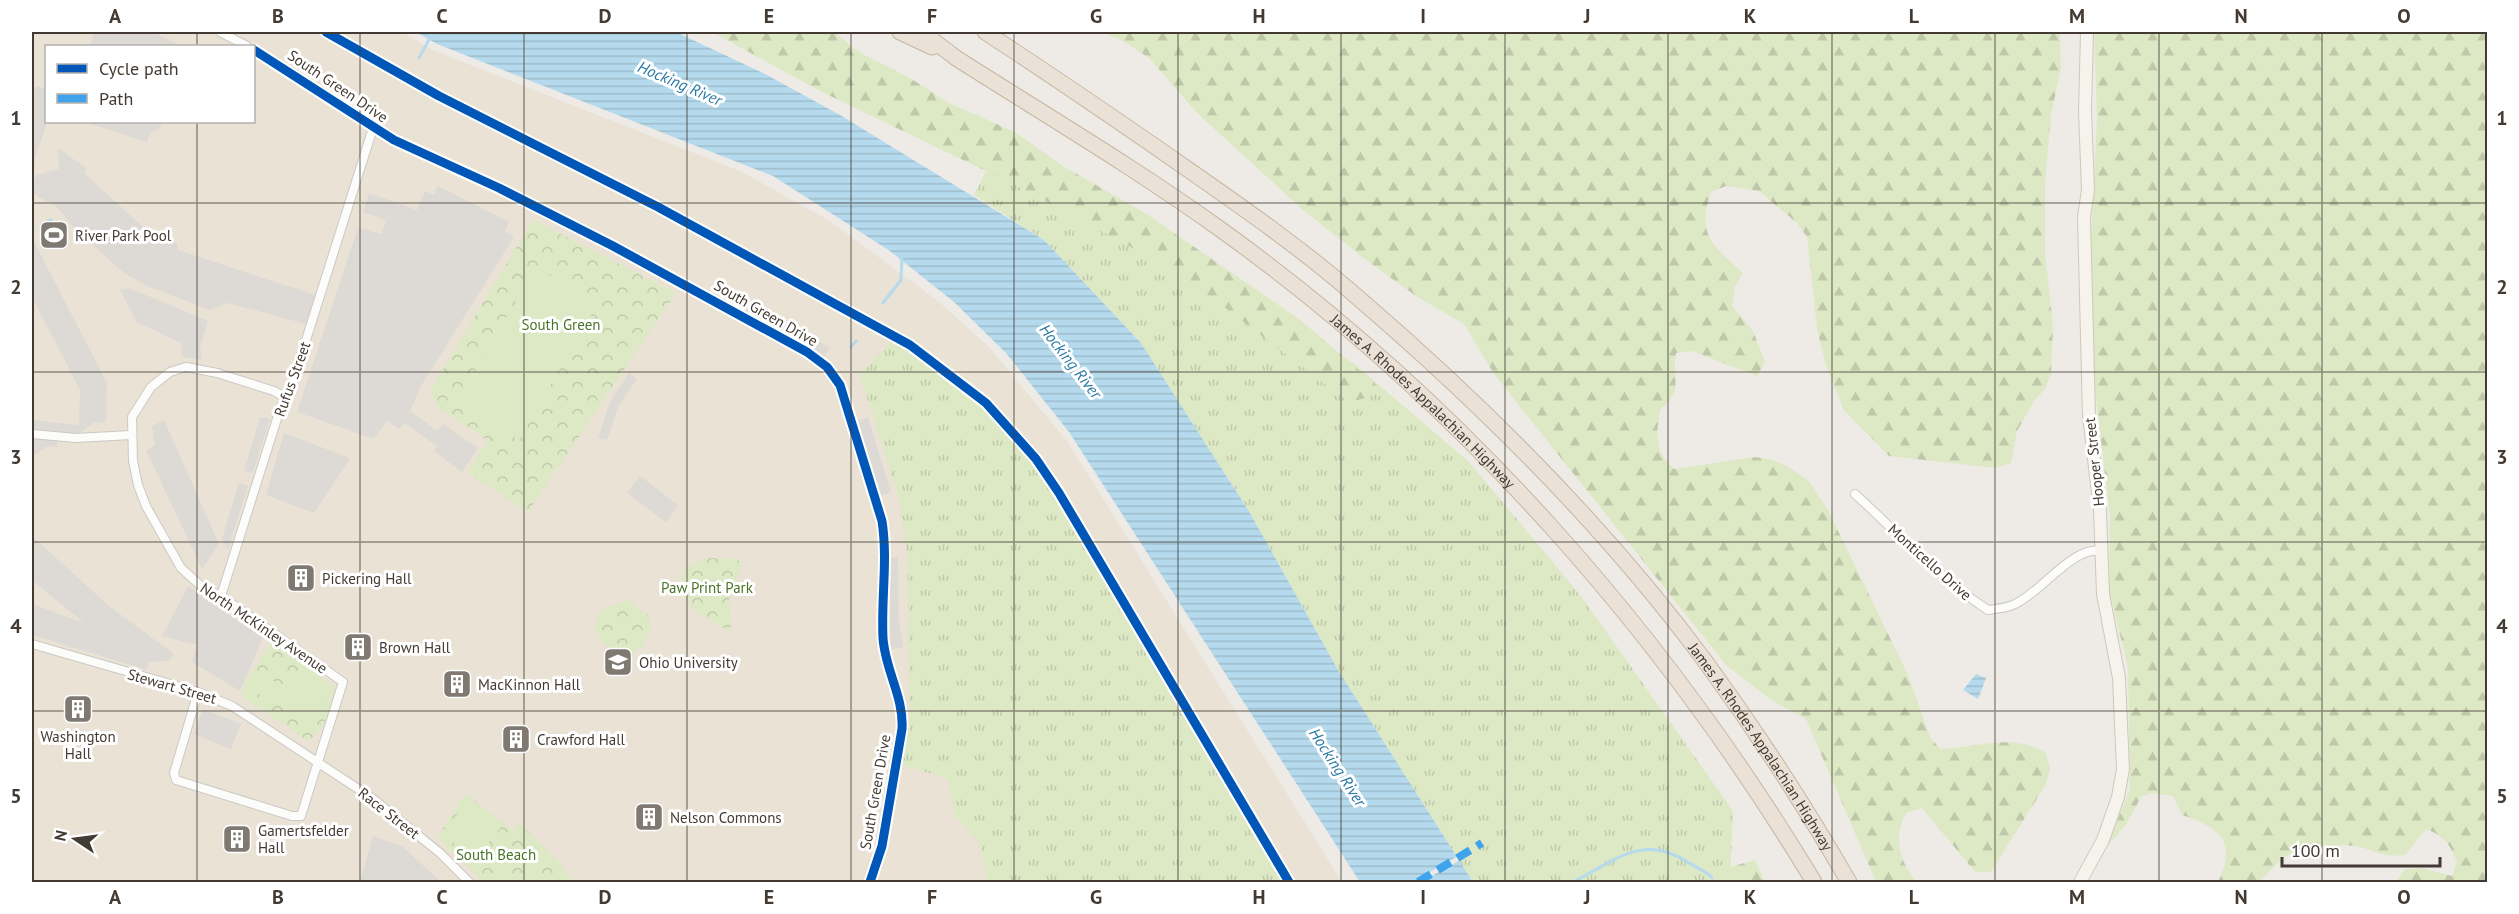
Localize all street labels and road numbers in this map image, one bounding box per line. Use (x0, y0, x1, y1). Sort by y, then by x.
street label: South Green Drive (284, 46, 392, 126)
street label: South Green Drive (711, 276, 821, 350)
street label: James A. Rhodes Appalachian Highway (1326, 309, 1520, 492)
street label: Rufus Street (270, 339, 314, 419)
street label: Hooper Street (2080, 417, 2108, 507)
street label: Monticello Drive (1884, 520, 1976, 604)
street label: North McKinley Avenue (197, 578, 331, 678)
street label: James A. Rhodes Appalachian Highway (1684, 638, 1838, 854)
street label: Stewart Street (125, 664, 219, 708)
street label: South Green Drive (856, 733, 894, 851)
street label: Race Street (355, 783, 423, 843)

